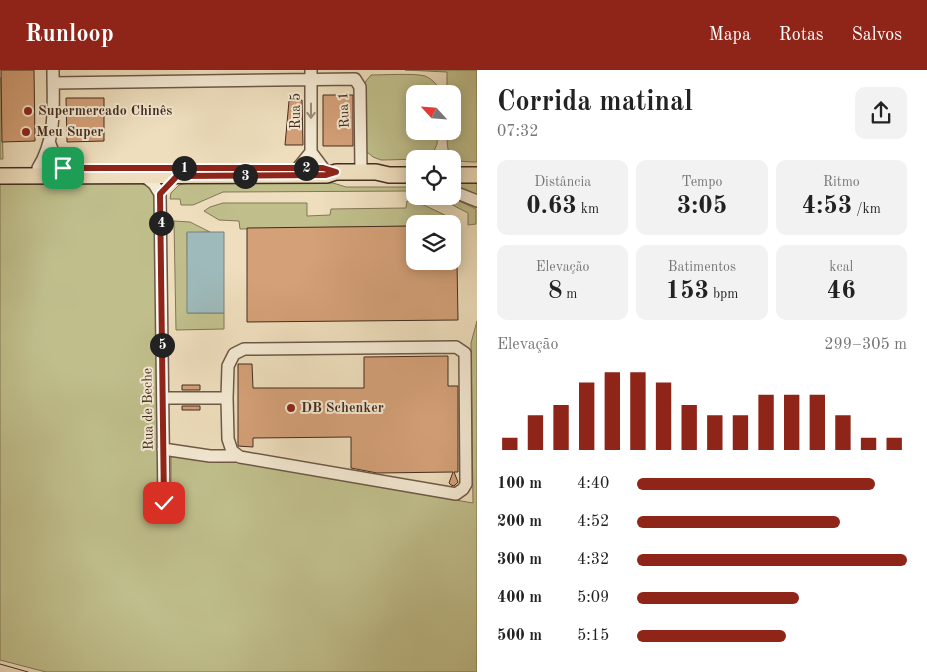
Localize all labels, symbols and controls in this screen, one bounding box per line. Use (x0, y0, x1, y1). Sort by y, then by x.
text: Runloop (25, 23, 114, 47)
text: Mapa (709, 26, 751, 44)
text: Rotas (779, 26, 824, 44)
text: Salvos (852, 26, 902, 44)
north arrow (406, 85, 461, 140)
map controls (406, 85, 461, 270)
button: share (855, 87, 907, 139)
text: Corrida matinal (497, 89, 693, 117)
street label: Rua 1 (336, 91, 352, 129)
street label: Rua 5 (289, 93, 303, 129)
one-way arrow (306, 102, 316, 119)
place label: Supermercado Chinês (38, 104, 172, 118)
marker: Supermercado Chinês (22, 105, 34, 117)
text: 07:32 (497, 124, 539, 140)
place label: Meu Super (36, 125, 103, 139)
marker: Meu Super (20, 126, 32, 138)
pin (42, 147, 84, 189)
button: locate (406, 150, 461, 205)
icon: arrive (49, 154, 77, 182)
pin: 1 (172, 156, 196, 180)
pin: 2 (294, 156, 318, 180)
text: 1 (180, 161, 189, 175)
text: 2 (302, 161, 311, 175)
pin: 3 (232, 164, 258, 188)
text: 3 (241, 169, 250, 183)
text: Distância (534, 175, 591, 189)
text: Tempo (682, 175, 722, 189)
text: Ritmo (823, 175, 860, 189)
text: 0.63 (526, 194, 577, 219)
text: 3:05 (677, 194, 727, 219)
text: 4:53 (802, 194, 852, 219)
text: km (577, 202, 599, 216)
text: /km (852, 202, 881, 216)
pin: 4 (148, 210, 174, 236)
button: layers (406, 215, 461, 270)
text: 4 (157, 216, 166, 230)
text: Elevação (536, 260, 590, 274)
text: Batimentos (668, 260, 736, 274)
text: kcal (829, 260, 853, 274)
text: 8 (548, 279, 562, 304)
text: 153 (666, 279, 709, 304)
text: 46 (827, 279, 856, 304)
text: m (562, 287, 577, 301)
text: bpm (709, 287, 738, 301)
pin: 5 (150, 332, 174, 358)
text: Elevação (497, 337, 558, 353)
text: 299–305 m (824, 337, 907, 353)
text: 5 (158, 338, 167, 352)
street label: Rua de Beche (140, 368, 156, 450)
place label: DB Schenker (301, 401, 384, 415)
marker: DB Schenker (285, 402, 297, 414)
text: 100 m (497, 476, 542, 492)
text: 4:40 (577, 476, 609, 492)
pin (143, 482, 185, 524)
icon: check (150, 489, 178, 517)
text: 200 m (497, 514, 542, 530)
text: 4:52 (577, 514, 609, 530)
text: 300 m (497, 552, 542, 568)
text: 4:32 (577, 552, 609, 568)
text: 400 m (497, 590, 542, 606)
text: 5:09 (577, 590, 609, 606)
text: 500 m (497, 628, 542, 644)
text: 5:15 (577, 628, 609, 644)

